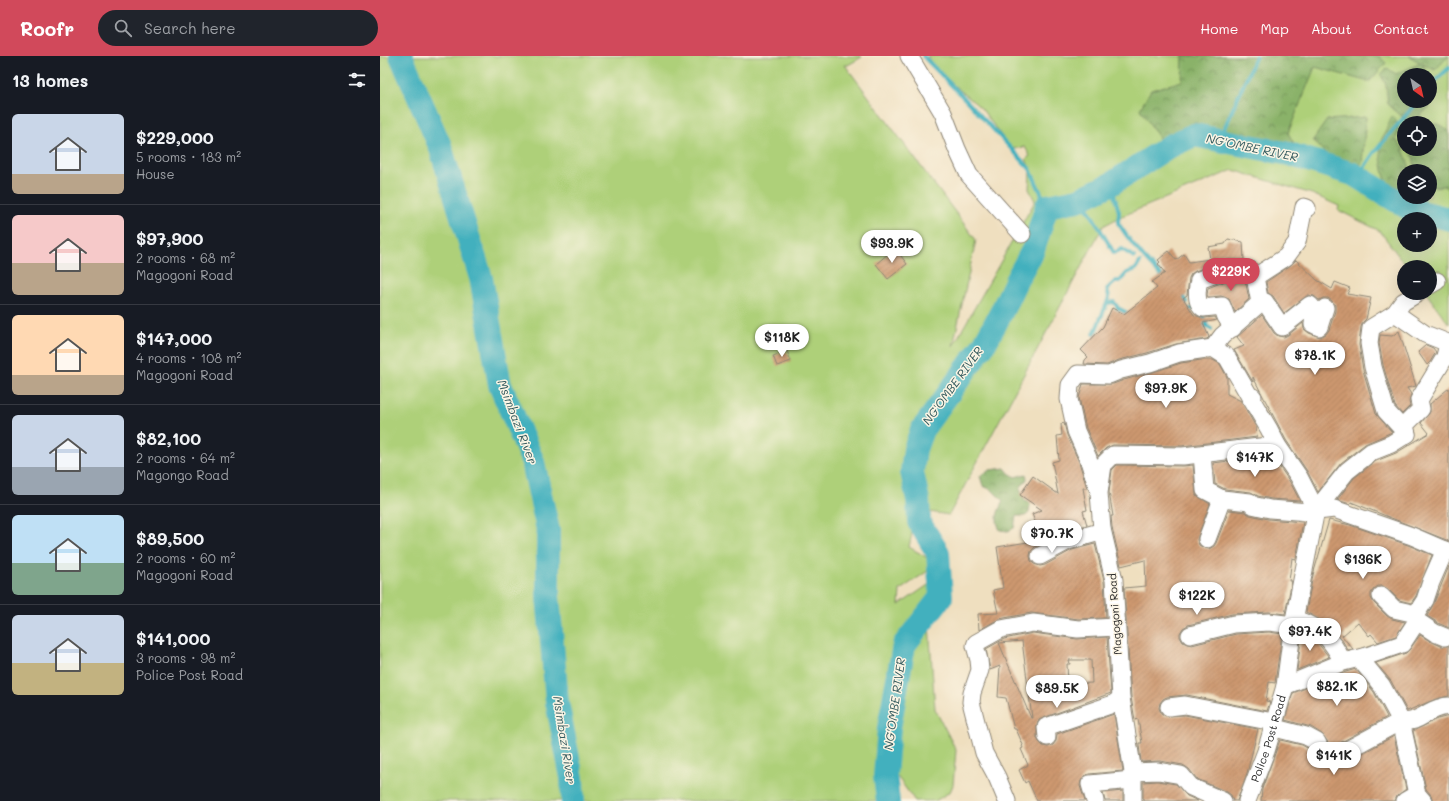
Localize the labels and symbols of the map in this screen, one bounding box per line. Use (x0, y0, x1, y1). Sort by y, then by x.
north arrow (1397, 68, 1437, 108)
water label: NG'OMBE RIVER (1205, 130, 1300, 165)
pin: $93.9K (859, 230, 925, 264)
pin: $229K (1203, 258, 1259, 292)
pin: $118K (754, 324, 810, 358)
pin: $78.1K (1282, 342, 1348, 376)
water label: NG'OMBE RIVER (918, 343, 986, 428)
pin: $97.9K (1133, 375, 1199, 409)
water label: Msimbazi River (494, 377, 541, 466)
pin: $147K (1227, 444, 1283, 478)
pin: $70.7K (1019, 520, 1085, 554)
pin: $136K (1335, 546, 1391, 580)
street label: Magogoni Road (1104, 573, 1125, 655)
pin: $122K (1169, 582, 1225, 616)
pin: $97.4K (1277, 618, 1343, 652)
water label: NG'OMBE RIVER (880, 656, 908, 751)
pin: $82.1K (1304, 673, 1370, 707)
pin: $89.5K (1024, 675, 1090, 709)
street label: Police Post Road (1247, 693, 1289, 784)
water label: Msimbazi River (550, 695, 580, 785)
pin: $141K (1306, 742, 1362, 776)

